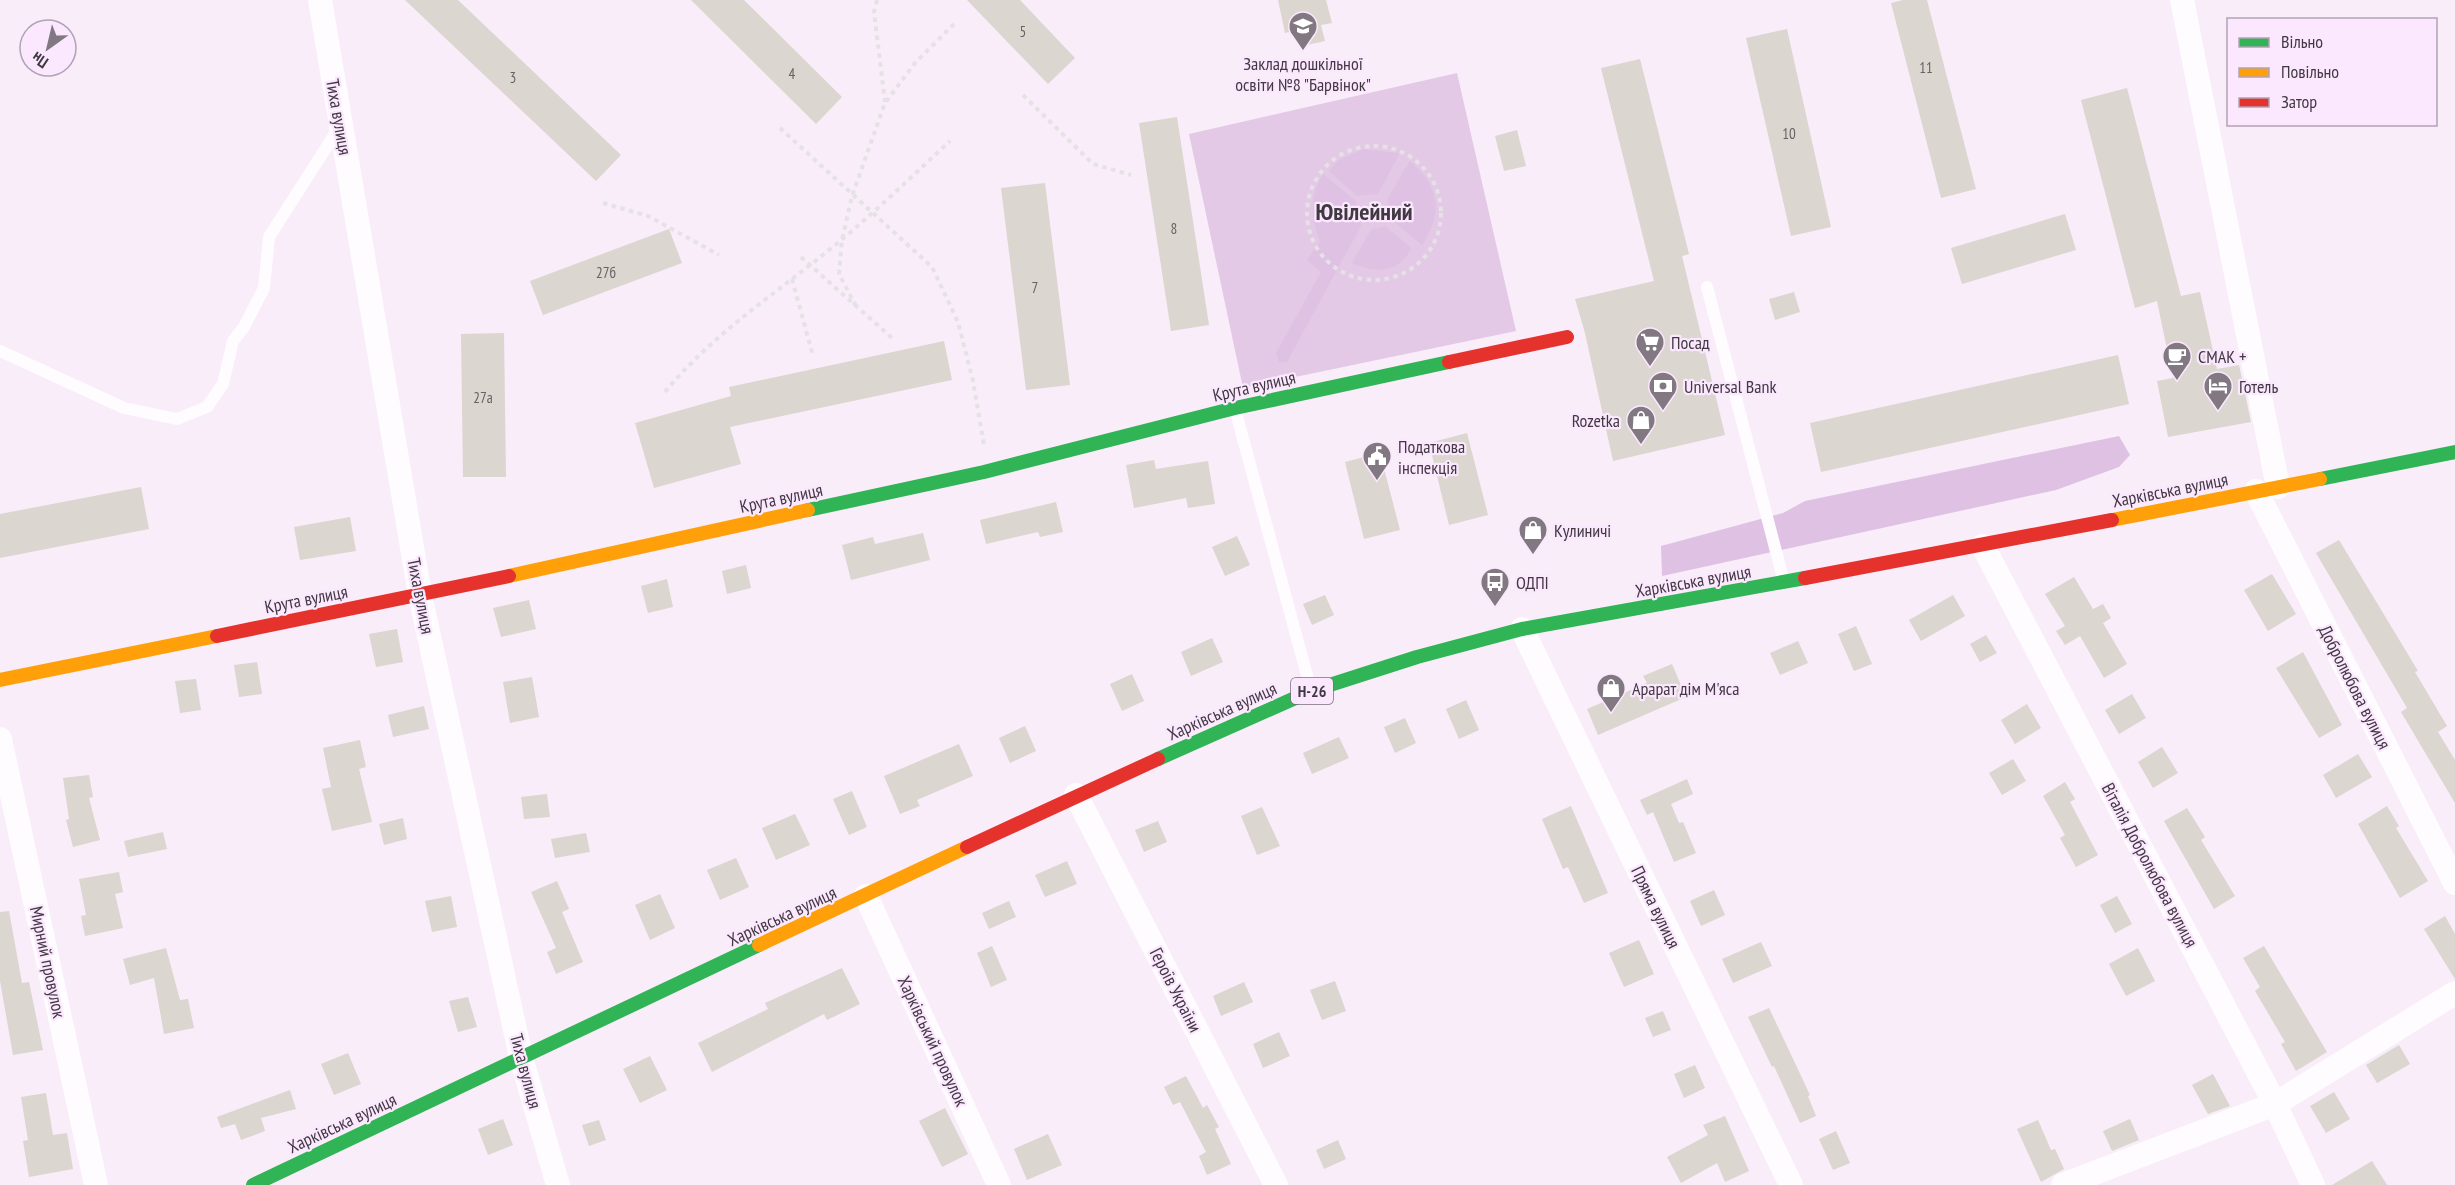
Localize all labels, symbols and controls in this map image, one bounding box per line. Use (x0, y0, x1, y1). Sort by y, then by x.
school or university icon: Заклад дошкільної освіти №8 "Барвінок" (1287, 10, 1319, 52)
north arrow (18, 18, 78, 78)
legend (2227, 18, 2437, 126)
house number: 5 (1020, 22, 1026, 41)
text: Вільно (2281, 30, 2323, 53)
text: Пн (28, 48, 52, 73)
place label: Заклад дошкільної освіти №8 "Барвінок" (1235, 52, 1371, 96)
house number: 11 (1919, 58, 1933, 77)
text: Повільно (2281, 60, 2339, 83)
house number: 4 (789, 64, 796, 83)
house number: 3 (510, 68, 516, 87)
street label: Тиха вулиця (321, 77, 357, 157)
text: Затор (2281, 90, 2317, 113)
house number: 10 (1782, 124, 1796, 143)
district label: Ювілейний (1316, 196, 1412, 227)
house number: 8 (1171, 219, 1177, 238)
house number: 27б (596, 263, 616, 282)
house number: 7 (1032, 278, 1038, 297)
supermarket icon: Посад (1634, 326, 1666, 368)
place label: Посад (1671, 331, 1710, 354)
cafe icon: СМАК + (2161, 340, 2193, 382)
place label: СМАК + (2198, 345, 2246, 368)
street label: Крута вулиця (1210, 365, 1298, 407)
bank icon: Universal Bank (1647, 370, 1679, 412)
hotel icon: Готель (2202, 370, 2234, 412)
place label: Universal Bank (1684, 375, 1776, 398)
place label: Готель (2239, 375, 2278, 398)
house number: 27а (473, 388, 493, 407)
shop icon: Rozetka (1625, 404, 1657, 446)
place label: Rozetka (1572, 409, 1620, 432)
place label: Податкова інспекція (1398, 435, 1465, 479)
public building icon: Податкова інспекція (1361, 440, 1393, 482)
street label: Харківська вулиця (2110, 468, 2230, 512)
street label: Крута вулиця (737, 478, 825, 518)
shop icon: Кулиничі (1517, 514, 1549, 556)
place label: Кулиничі (1554, 519, 1611, 542)
street label: Тиха вулиця (402, 556, 440, 636)
street label: Харківська вулиця (1633, 559, 1753, 603)
bus stop icon: ОДПІ (1479, 566, 1511, 608)
place label: ОДПІ (1516, 571, 1549, 594)
street label: Крута вулиця (263, 580, 350, 618)
street label: Добролюбова вулиця (2314, 621, 2396, 753)
shop icon: Арарат дім М'яса (1595, 672, 1627, 714)
street label: Харківська вулиця (1164, 677, 1280, 745)
place label: Арарат дім М'яса (1632, 677, 1739, 700)
road number: Н-26 (1291, 678, 1333, 704)
street label: Віталія Добролюбова вулиця (2097, 779, 2203, 951)
street label: Пряма вулиця (1626, 862, 1686, 952)
street label: Харківська вулиця (724, 881, 840, 951)
street label: Мирний провулок (25, 904, 71, 1020)
street label: Героїв України (1145, 944, 1207, 1036)
street label: Харківський провулок (893, 972, 973, 1110)
street label: Тиха вулиця (505, 1031, 547, 1111)
street label: Харківська вулиця (284, 1088, 400, 1158)

